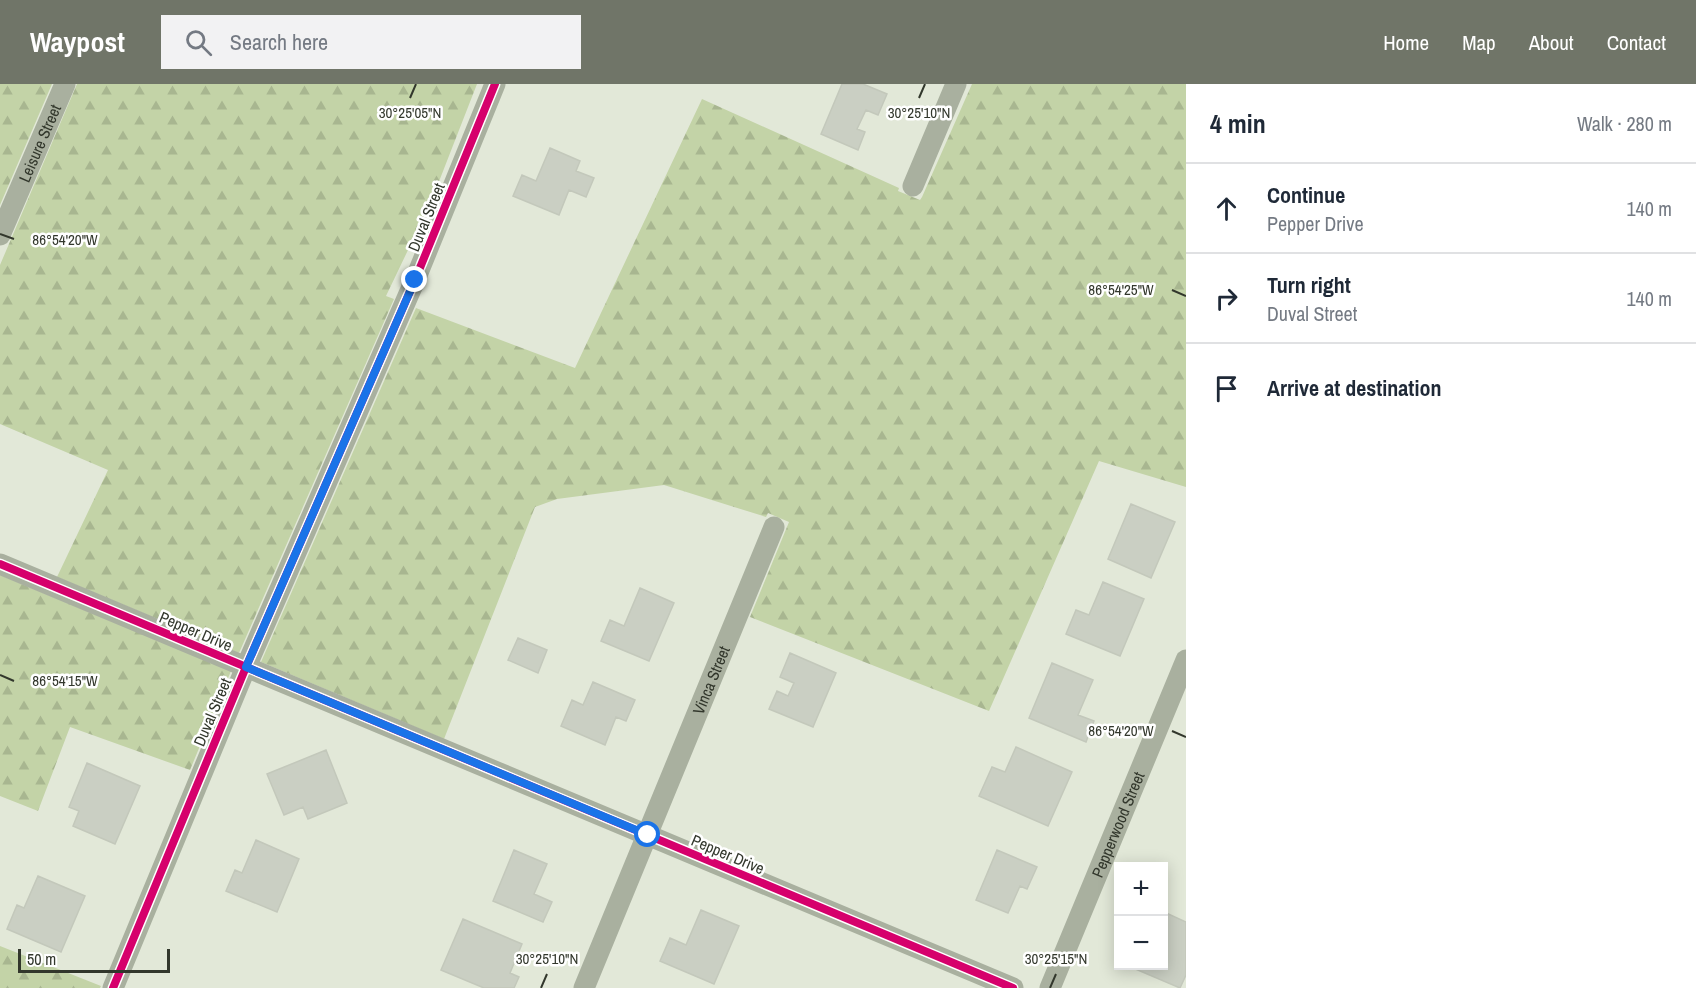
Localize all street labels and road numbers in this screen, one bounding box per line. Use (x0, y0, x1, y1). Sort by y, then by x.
street label: Leisure Street (13, 101, 66, 185)
street label: Duval Street (402, 179, 450, 255)
street label: Pepper Drive (156, 606, 236, 656)
street label: Vinca Street (687, 642, 735, 718)
street label: Duval Street (188, 674, 236, 750)
street label: Pepperwood Street (1086, 768, 1150, 881)
street label: Pepper Drive (688, 829, 768, 879)

